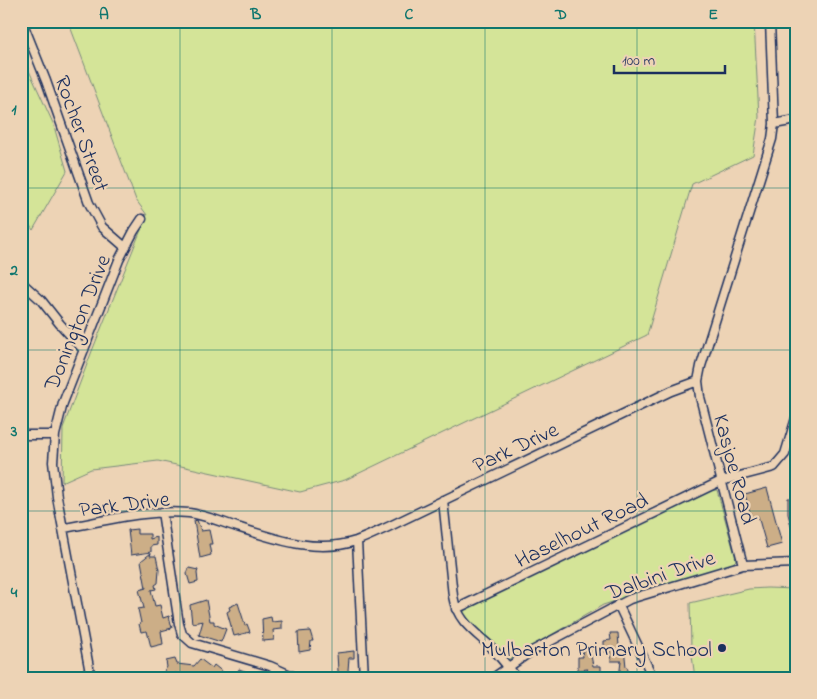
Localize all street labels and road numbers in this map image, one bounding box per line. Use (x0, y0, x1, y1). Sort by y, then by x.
street label: Rocher Street (44, 71, 116, 197)
street label: Donington Drive (37, 250, 122, 397)
street label: Kasjoe Road (703, 411, 763, 528)
street label: Park Drive (468, 415, 564, 482)
street label: Park Drive (77, 485, 172, 527)
street label: Haselhout Road (510, 486, 654, 578)
street label: Dalbini Drive (601, 543, 720, 611)

